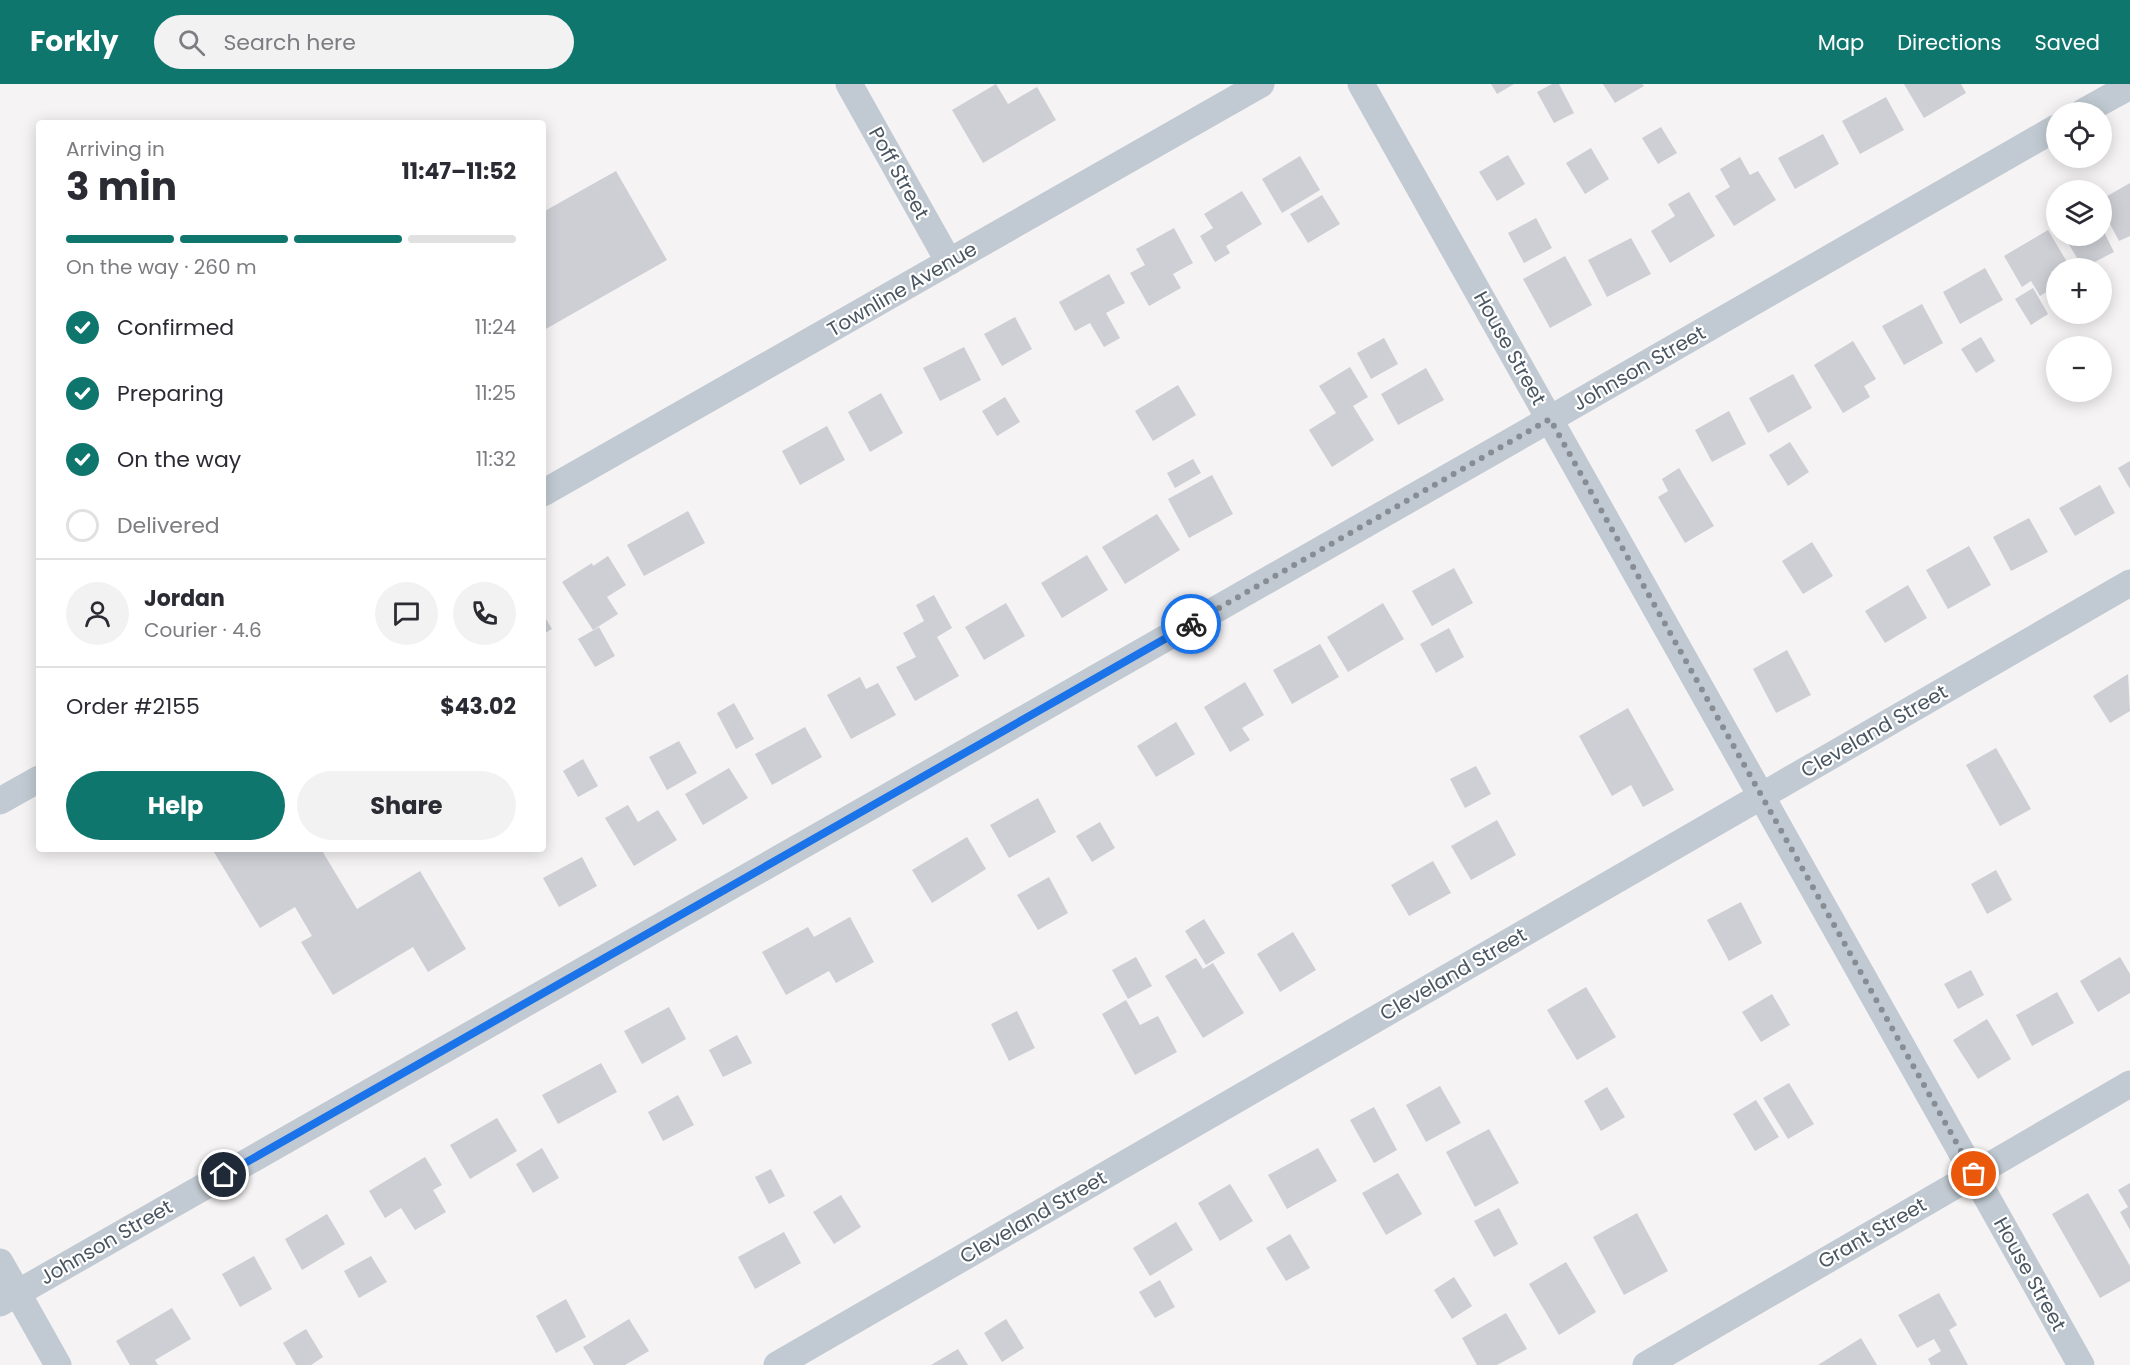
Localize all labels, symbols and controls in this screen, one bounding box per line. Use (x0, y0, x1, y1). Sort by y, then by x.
search box (154, 15, 574, 69)
text: Forkly (30, 22, 118, 61)
icon: search (175, 26, 208, 59)
text: Search here (223, 27, 356, 58)
text: Map (1818, 28, 1864, 57)
text: Directions (1897, 28, 2001, 57)
text: Saved (2034, 28, 2100, 57)
map controls (2046, 102, 2112, 402)
button: locate (2046, 102, 2112, 168)
street label: Poff Street (862, 122, 936, 224)
text: Arriving in (66, 135, 165, 163)
text: 11:47–11:52 (402, 156, 516, 187)
text: 3 min (66, 159, 177, 214)
button: layers (2046, 180, 2112, 246)
street label: Townline Avenue (822, 235, 982, 343)
text: On the way · 260 m (66, 253, 256, 281)
button: + (2046, 258, 2112, 324)
street label: House Street (1467, 286, 1553, 410)
icon: check (66, 311, 99, 344)
text: Confirmed (117, 312, 234, 343)
text: 11:24 (475, 313, 516, 341)
street label: Johnson Street (1568, 319, 1710, 417)
button: − (2046, 336, 2112, 402)
icon: check (66, 377, 99, 410)
text: Preparing (117, 378, 224, 409)
text: 11:25 (475, 379, 516, 407)
icon: check (66, 443, 99, 476)
text: On the way (117, 444, 241, 475)
text: 11:32 (476, 445, 516, 473)
text: Delivered (117, 510, 220, 541)
button: person (66, 582, 129, 645)
button: chat (375, 582, 438, 645)
button: phone (453, 582, 516, 645)
text: Jordan (144, 583, 225, 614)
courier (1161, 594, 1221, 654)
icon: bike (1175, 608, 1208, 641)
text: Courier · 4.6 (144, 616, 262, 644)
street label: Cleveland Street (1796, 678, 1952, 784)
text: Order #2155 (66, 691, 200, 722)
text: $43.02 (440, 691, 516, 722)
button: Help (66, 771, 285, 840)
button: Share (297, 771, 516, 840)
street label: Cleveland Street (1375, 921, 1531, 1027)
pin (1948, 1148, 1999, 1199)
pin (198, 1149, 249, 1200)
icon: bag (1957, 1157, 1990, 1190)
icon: home (207, 1158, 240, 1191)
street label: Cleveland Street (955, 1164, 1111, 1270)
street label: Grant Street (1813, 1191, 1931, 1275)
street label: Johnson Street (35, 1193, 177, 1291)
street label: House Street (1987, 1212, 2073, 1336)

